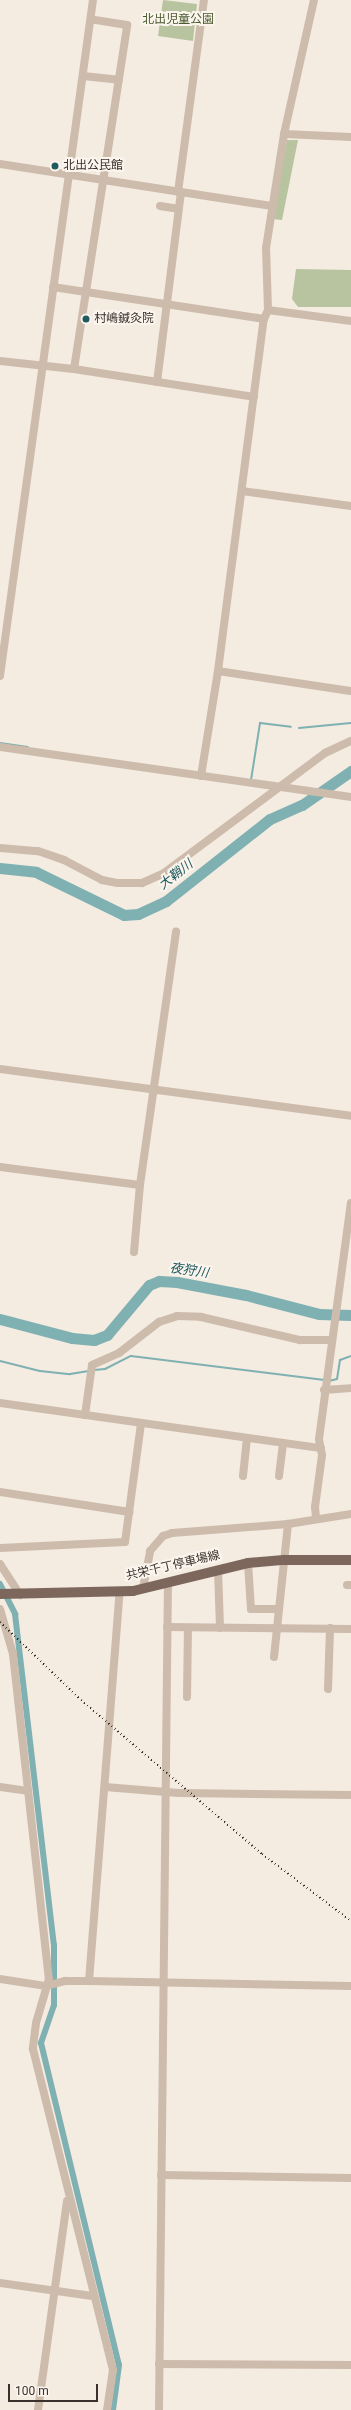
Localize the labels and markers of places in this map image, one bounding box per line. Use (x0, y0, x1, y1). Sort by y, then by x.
place label: 北出公民館 (63, 159, 123, 173)
marker: 北出公民館 (50, 161, 60, 171)
place label: 村嶋鍼灸院 (94, 312, 154, 326)
marker: 村嶋鍼灸院 (81, 314, 91, 324)

